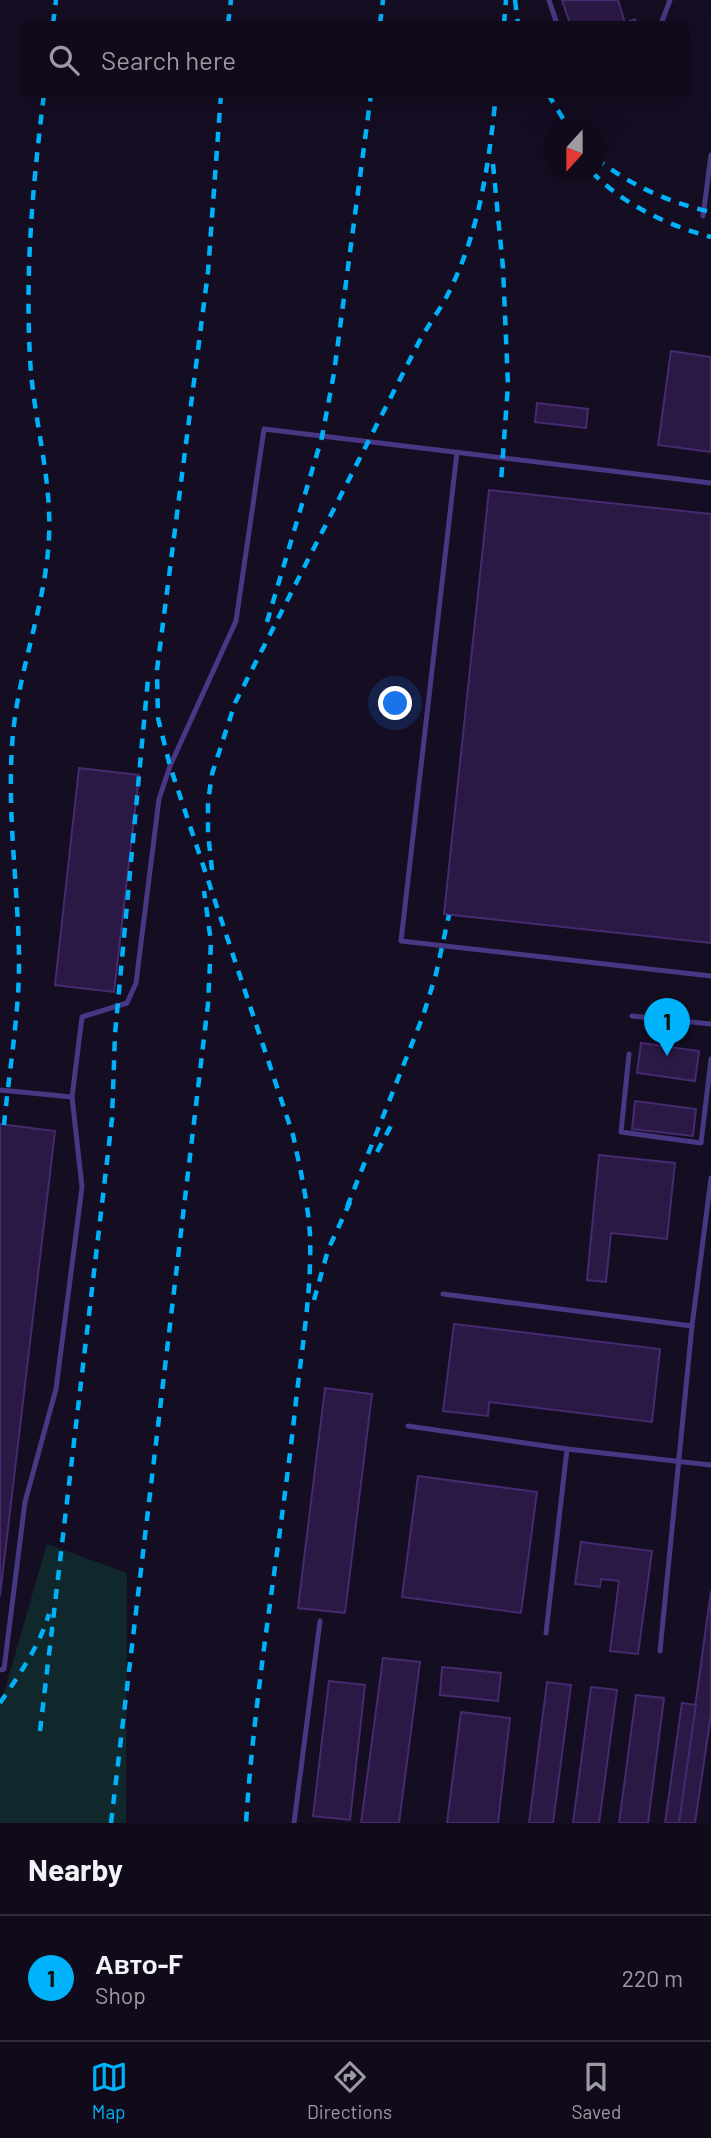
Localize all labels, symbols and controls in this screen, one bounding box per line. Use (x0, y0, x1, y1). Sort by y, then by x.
search box (21, 21, 690, 98)
icon: search (45, 41, 83, 79)
text: Search here (101, 44, 236, 75)
north arrow (543, 119, 606, 182)
your location (378, 686, 412, 720)
pin: 1 (644, 998, 690, 1056)
text: Nearby (28, 1851, 123, 1887)
text: Авто-F (95, 1948, 183, 1979)
text: 1 (47, 1964, 55, 1992)
text: 220 m (622, 1964, 683, 1992)
text: Shop (95, 1981, 146, 2009)
tab: Map (90, 2058, 128, 2123)
tab: Directions (307, 2058, 392, 2123)
tab: Saved (571, 2058, 621, 2123)

